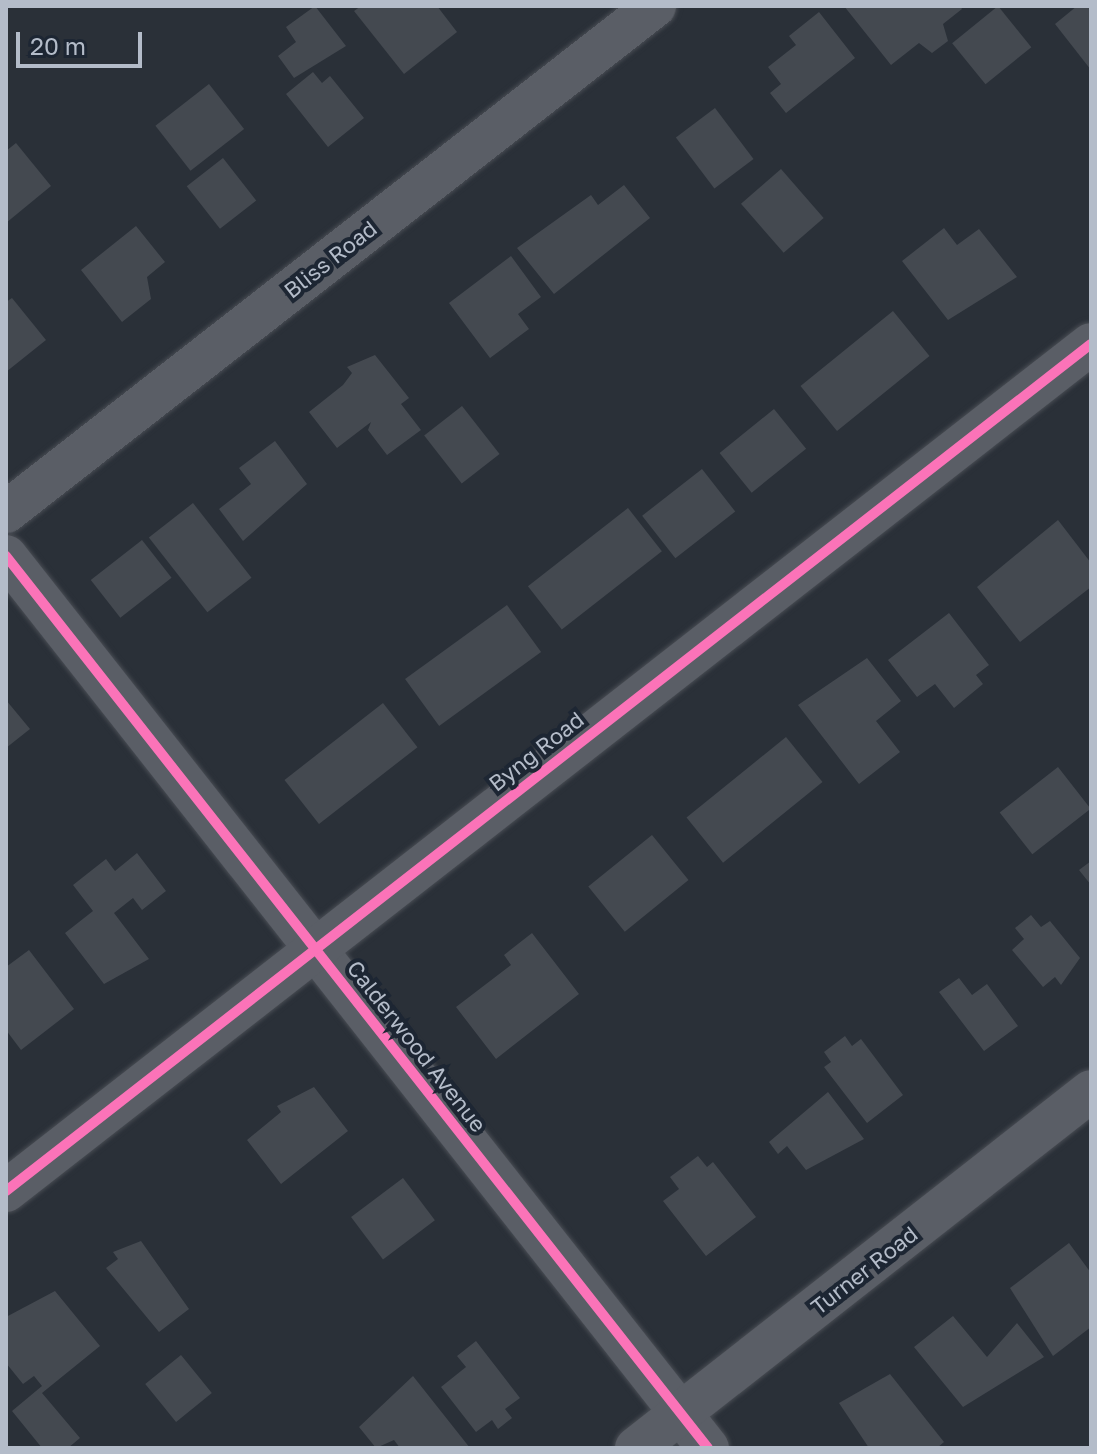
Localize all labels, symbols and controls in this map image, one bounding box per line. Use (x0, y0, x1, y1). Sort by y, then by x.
scale bar (20, 16, 146, 66)
text: 20 m (30, 31, 86, 60)
street label: Bliss Road (278, 215, 382, 303)
street label: Byng Road (483, 706, 589, 796)
street label: Calderwood Avenue (342, 955, 492, 1137)
street label: Turner Road (806, 1220, 922, 1320)

